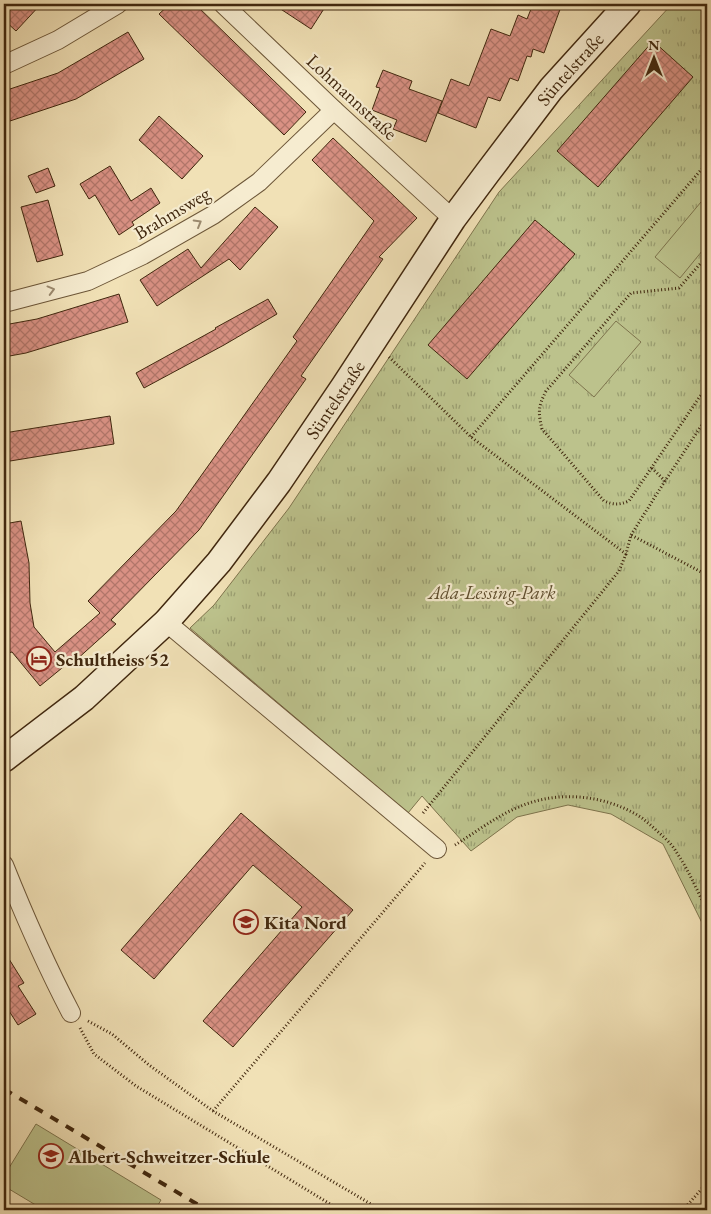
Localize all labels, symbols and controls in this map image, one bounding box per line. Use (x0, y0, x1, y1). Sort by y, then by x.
street label: Süntelstraße (530, 27, 609, 111)
north arrow (628, 32, 678, 82)
text: N (648, 36, 660, 54)
street label: Lohmannstraße (301, 48, 403, 146)
street label: Brahmsweg (130, 180, 215, 245)
one-way arrow (193, 220, 202, 230)
one-way arrow (46, 286, 54, 296)
street label: Süntelstraße (299, 355, 370, 444)
park label: Ada-Lessing-Park (426, 580, 556, 605)
hotel icon: Schultheiss 52 (26, 646, 52, 672)
place label: Schultheiss 52 (56, 647, 169, 672)
school or university icon: Kita Nord (233, 909, 259, 935)
place label: Kita Nord (264, 910, 347, 935)
school or university icon: Albert-Schweitzer-Schule (38, 1143, 64, 1169)
place label: Albert-Schweitzer-Schule (67, 1144, 270, 1169)

